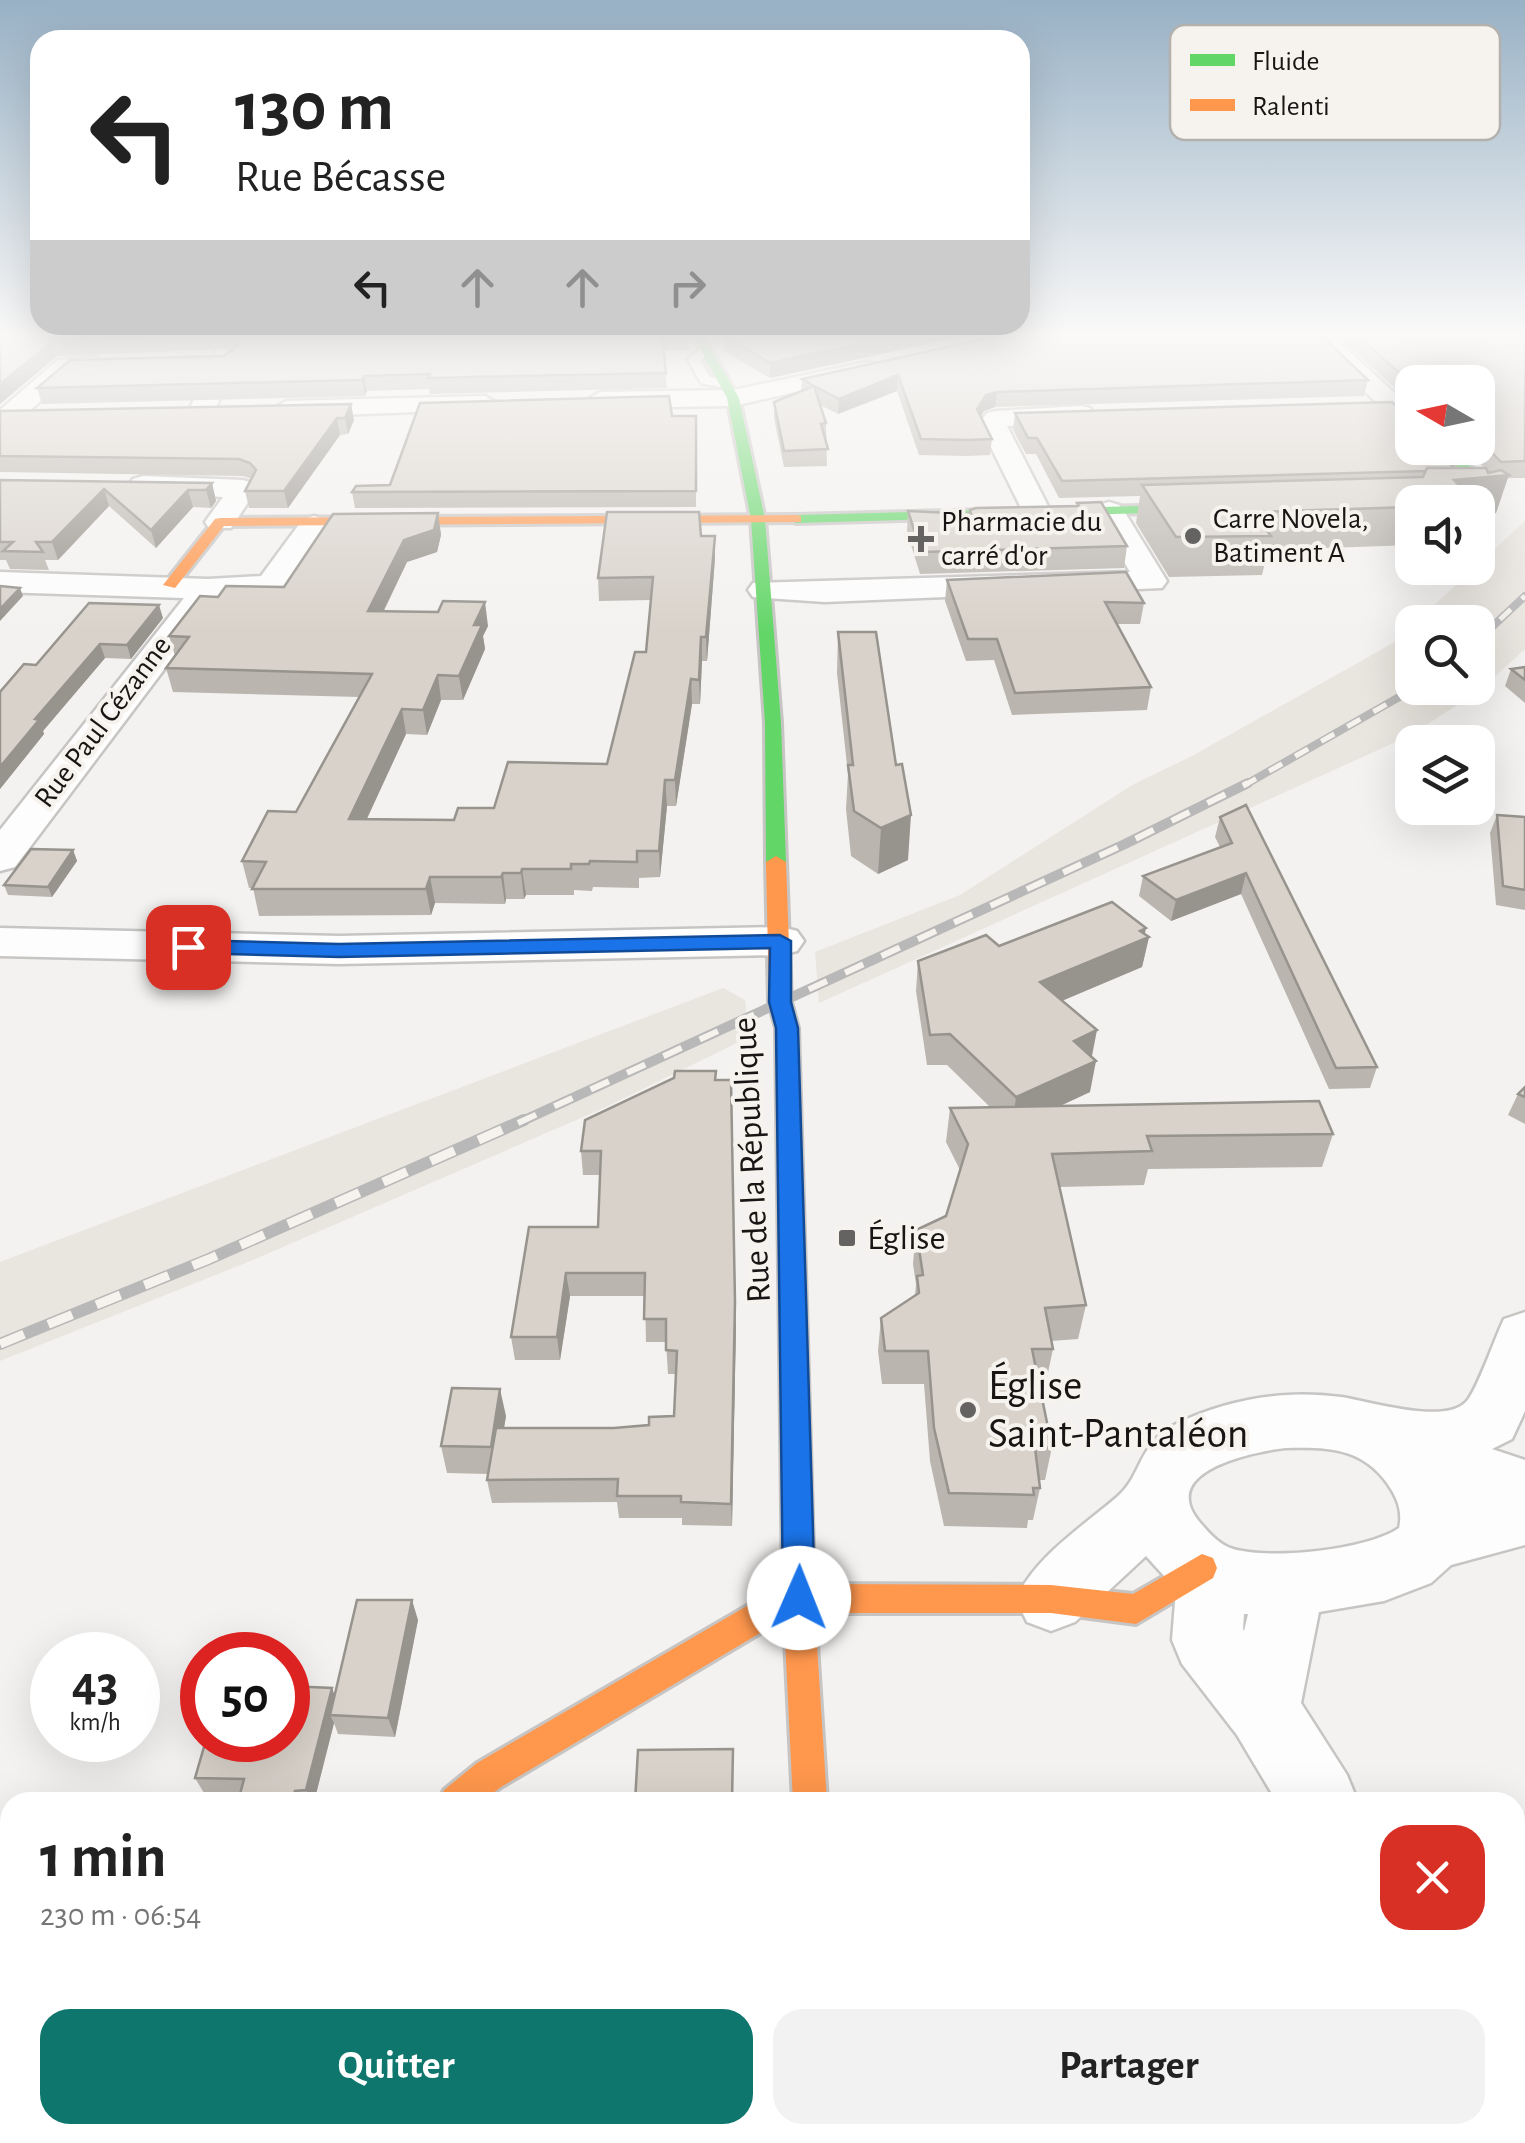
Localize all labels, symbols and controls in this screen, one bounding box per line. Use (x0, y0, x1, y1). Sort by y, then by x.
legend (1170, 25, 1500, 140)
text: Fluide (1252, 48, 1320, 76)
icon: left (70, 70, 200, 200)
text: 130 m (235, 73, 394, 143)
text: Ralenti (1252, 93, 1330, 121)
text: Rue Bécasse (235, 155, 446, 200)
icon: left (345, 260, 400, 315)
icon: ahead (450, 260, 505, 315)
icon: ahead (555, 260, 610, 315)
icon: right (660, 260, 715, 315)
north arrow (1395, 365, 1495, 465)
map controls (1395, 365, 1495, 825)
button: sound (1395, 485, 1495, 585)
place label: Carre Novela, Batiment A (1213, 504, 1369, 568)
place label: Pharmacie du carré d'or (941, 507, 1102, 571)
marker: Carre Novela, Batiment A (1182, 525, 1204, 547)
marker: Pharmacie du carré d'or (910, 528, 932, 550)
button: search (1395, 605, 1495, 705)
street label: Rue Paul Cézanne (29, 631, 177, 813)
button: layers (1395, 725, 1495, 825)
pin (146, 905, 231, 990)
icon: arrive (161, 920, 216, 975)
street label: Rue de la République (727, 1016, 777, 1304)
place label: Église (867, 1219, 946, 1256)
marker: Église (836, 1227, 858, 1249)
place label: Église Saint-Pantaléon (988, 1361, 1248, 1455)
marker: Église Saint-Pantaléon (957, 1399, 979, 1421)
position arrow (747, 1546, 851, 1650)
speed limit sign: 50 (180, 1632, 310, 1762)
text: 43 (72, 1660, 118, 1710)
text: km/h (69, 1710, 121, 1735)
button: close (1380, 1825, 1485, 1930)
text: 1 min (40, 1828, 166, 1888)
text: 230 m · 06:54 (40, 1899, 201, 1931)
button: Quitter (40, 2009, 753, 2124)
button: Partager (773, 2009, 1485, 2124)

